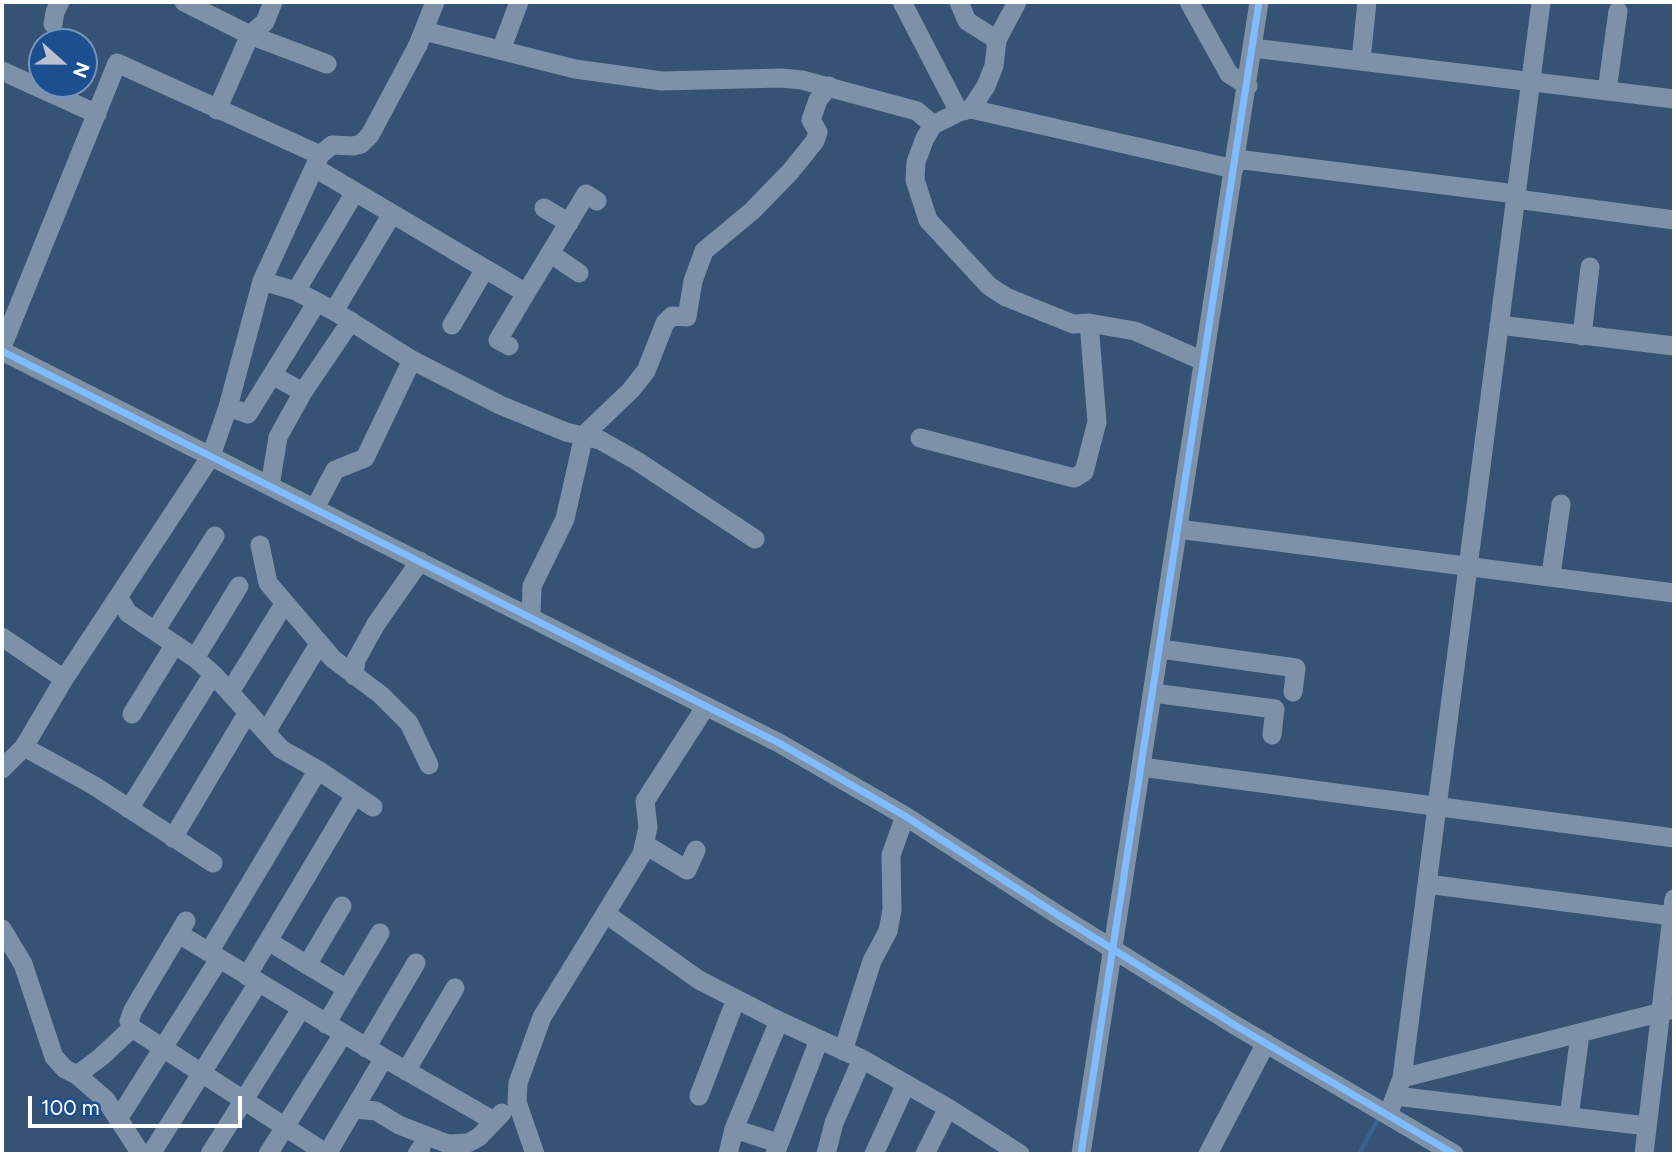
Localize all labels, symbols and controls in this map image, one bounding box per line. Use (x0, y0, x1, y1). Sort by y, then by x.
north arrow (28, 28, 98, 98)
text: N (68, 59, 95, 81)
scale bar (32, 1082, 245, 1126)
text: 100 m (41, 1095, 100, 1120)

